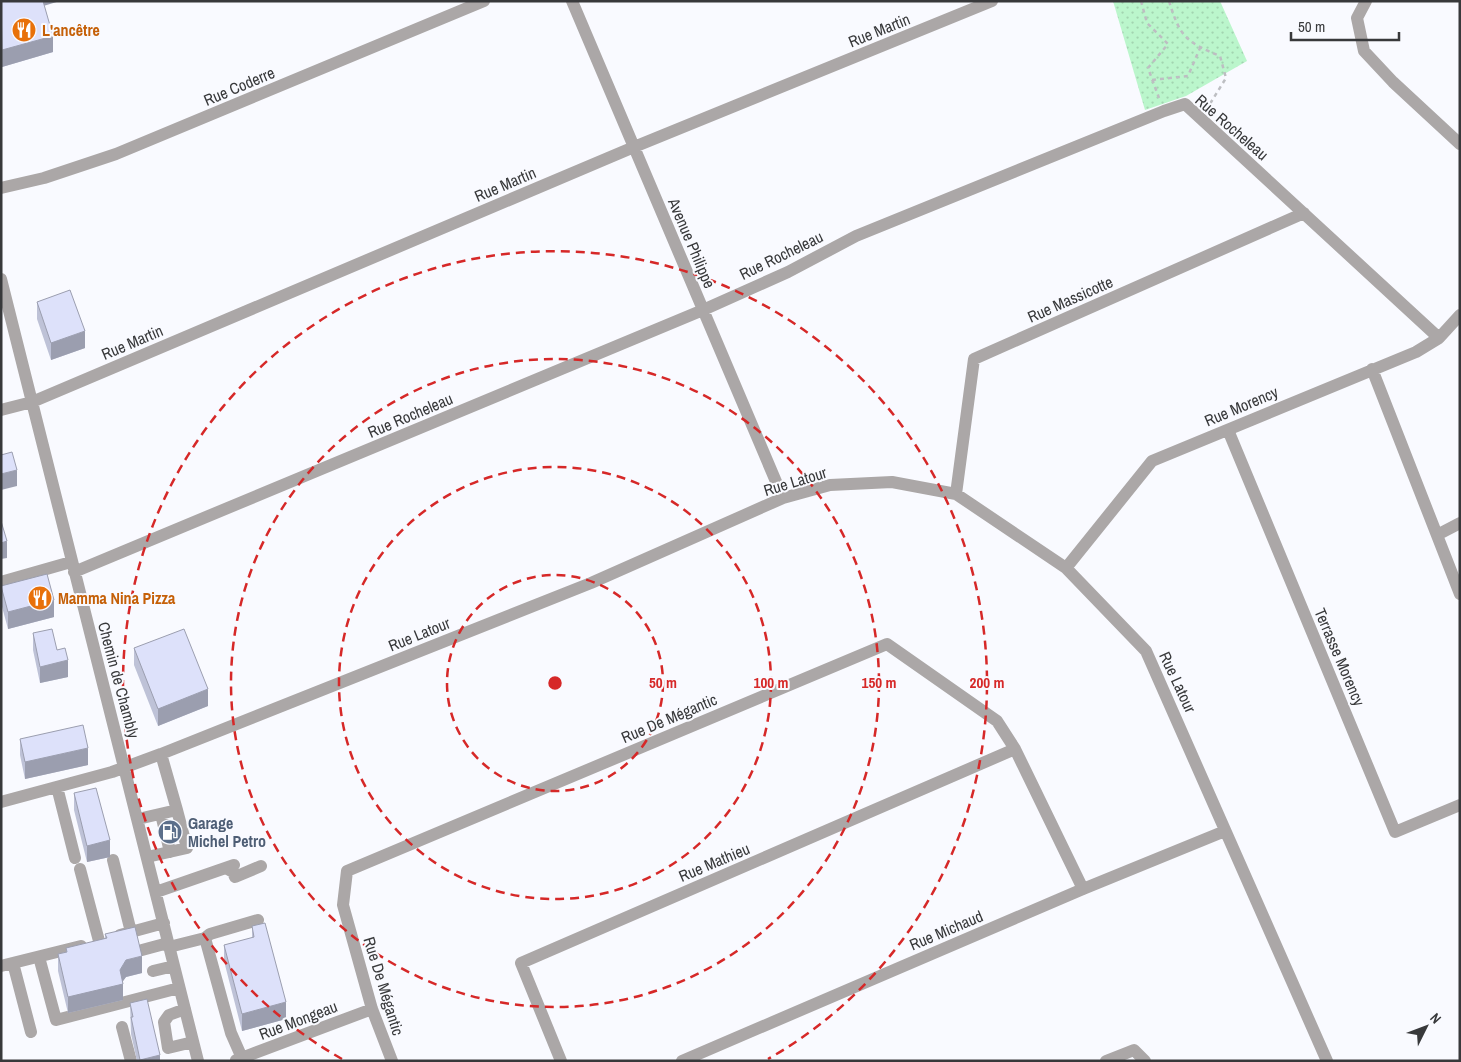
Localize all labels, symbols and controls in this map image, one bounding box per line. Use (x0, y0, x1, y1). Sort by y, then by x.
street label: Rue Martin (845, 8, 913, 52)
scale bar (1291, 10, 1398, 42)
text: 50 m (1298, 16, 1325, 37)
restaurant icon: L'ancêtre (11, 17, 37, 43)
place label: L'ancêtre (42, 19, 100, 41)
street label: Rue Coderre (200, 61, 278, 111)
street label: Rue Rocheleau (1191, 89, 1273, 165)
street label: Rue Martin (471, 161, 539, 207)
street label: Avenue Philippe (663, 194, 721, 292)
street label: Rue Rocheleau (736, 225, 826, 285)
street label: Rue Massicotte (1024, 270, 1116, 328)
street label: Rue Martin (98, 319, 166, 365)
street label: Rue Morency (1201, 380, 1282, 431)
street label: Rue Rocheleau (364, 387, 456, 443)
street label: Rue Latour (761, 461, 830, 501)
restaurant icon: Mamma Nina Pizza (27, 585, 53, 611)
place label: Mamma Nina Pizza (58, 587, 176, 609)
street label: Terrasse Morency (1310, 605, 1371, 710)
street label: Rue Latour (385, 611, 454, 656)
street label: Chemin de Chambly (93, 619, 145, 741)
street label: Rue Latour (1154, 648, 1202, 717)
text: 50 m (649, 672, 677, 693)
text: 100 m (754, 672, 788, 693)
text: 150 m (862, 672, 896, 693)
text: 200 m (970, 672, 1004, 693)
centre of rings (546, 674, 564, 692)
street label: Rue De Mégantic (618, 688, 721, 748)
place label: Garage Michel Petro (188, 812, 266, 852)
fuel station icon: Garage Michel Petro (157, 819, 183, 845)
street label: Rue Mathieu (675, 837, 753, 887)
street label: Rue Michaud (906, 905, 986, 955)
street label: Rue De Mégantic (359, 934, 410, 1038)
street label: Rue Mongeau (256, 995, 340, 1045)
north arrow (1401, 1002, 1451, 1052)
text: N (1426, 1009, 1445, 1027)

